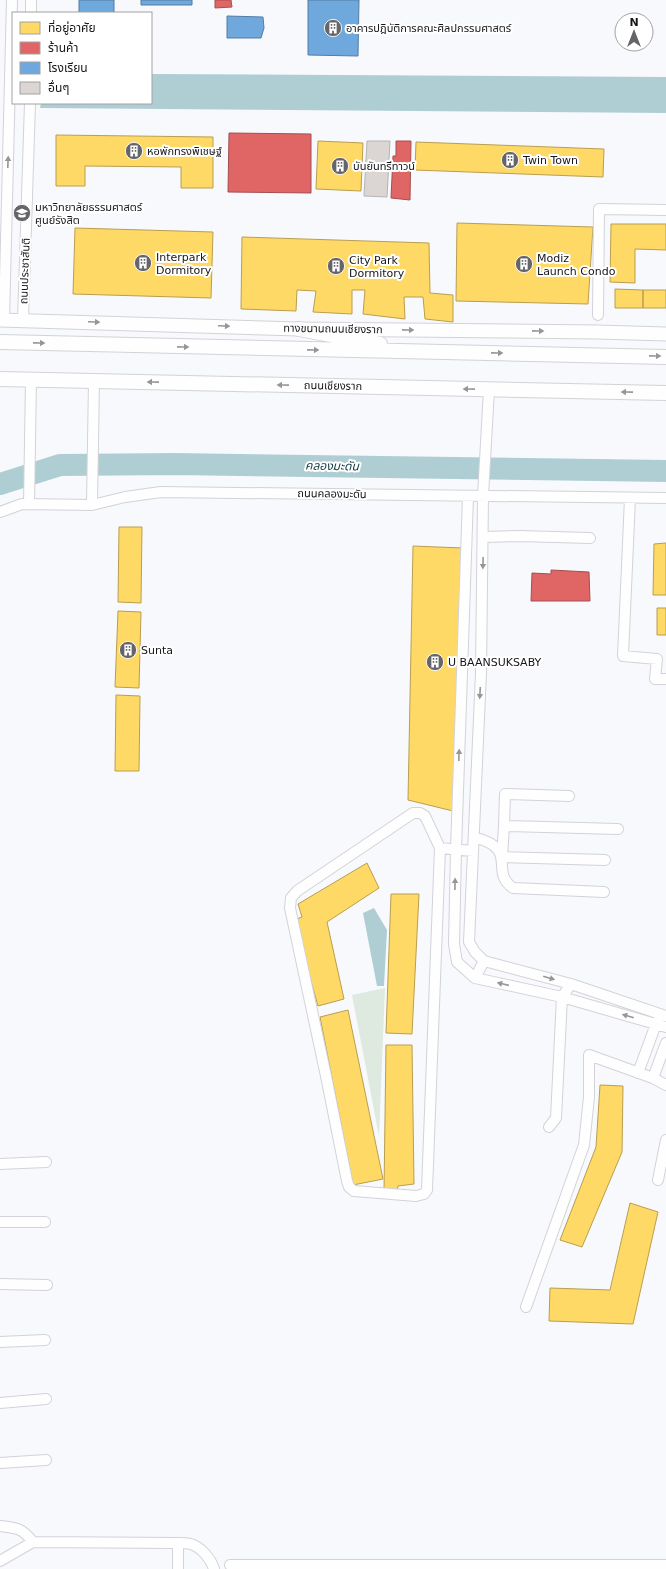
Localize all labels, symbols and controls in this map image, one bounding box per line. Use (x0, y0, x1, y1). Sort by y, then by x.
legend (12, 12, 152, 104)
north arrow (614, 12, 654, 52)
text: N (629, 16, 639, 29)
building icon: อาคารปฎิบัติการคณะศิลปกรรมศาสตร์ (323, 18, 343, 38)
text: ที่อยู่อาศัย (48, 19, 96, 35)
place label: อาคารปฎิบัติการคณะศิลปกรรมศาสตร์ (346, 22, 512, 35)
text: ร้านค้า (48, 41, 78, 55)
text: โรงเรียน (48, 61, 88, 75)
text: อื่นๆ (48, 79, 69, 95)
building icon: หอพักทรงพิเชษฐ์ (124, 141, 144, 161)
place label: หอพักทรงพิเชษฐ์ (147, 145, 222, 158)
building icon: Twin Town (500, 150, 520, 170)
place label: Twin Town (522, 154, 578, 167)
one-way arrow (5, 155, 11, 168)
building icon: บันยันทรีทาวน์ (330, 156, 350, 176)
place label: บันยันทรีทาวน์ (353, 160, 415, 173)
place label: มหาวิทยาลัยธรรมศาสตร์ ศูนย์รังสิต (35, 201, 143, 227)
school or university icon: มหาวิทยาลัยธรรมศาสตร์ ศูนย์รังสิต (12, 203, 32, 223)
street label: ถนนประชาสันติ (17, 238, 33, 304)
place label: Interpark Dormitory (156, 251, 212, 277)
place label: Modiz Launch Condo (537, 252, 616, 278)
building icon: Interpark Dormitory (133, 253, 153, 273)
place label: City Park Dormitory (349, 254, 405, 280)
building icon: Modiz Launch Condo (514, 254, 534, 274)
building icon: City Park Dormitory (326, 256, 346, 276)
one-way arrow (88, 319, 101, 325)
street label: ทางขนานถนนเชียงราก (283, 322, 383, 336)
one-way arrow (218, 323, 231, 329)
one-way arrow (402, 326, 414, 333)
one-way arrow (532, 328, 545, 334)
one-way arrow (33, 340, 45, 347)
one-way arrow (177, 343, 189, 350)
one-way arrow (307, 346, 319, 353)
one-way arrow (491, 350, 503, 357)
one-way arrow (649, 353, 661, 360)
one-way arrow (146, 379, 159, 385)
street label: ถนนเชียงราก (304, 379, 362, 393)
one-way arrow (276, 382, 289, 388)
one-way arrow (462, 386, 475, 392)
one-way arrow (620, 389, 633, 395)
water label: คลองมะดัน (305, 459, 360, 473)
street label: ถนนคลองมะดัน (297, 487, 367, 501)
one-way arrow (480, 557, 486, 570)
building icon: Sunta (118, 640, 138, 660)
place label: Sunta (141, 644, 173, 657)
building icon: U BAANSUKSABY (425, 652, 445, 672)
place label: U BAANSUKSABY (448, 656, 542, 669)
one-way arrow (477, 687, 484, 699)
one-way arrow (456, 748, 462, 761)
one-way arrow (452, 877, 458, 890)
one-way arrow (542, 975, 555, 981)
one-way arrow (496, 981, 509, 987)
one-way arrow (622, 1013, 634, 1019)

